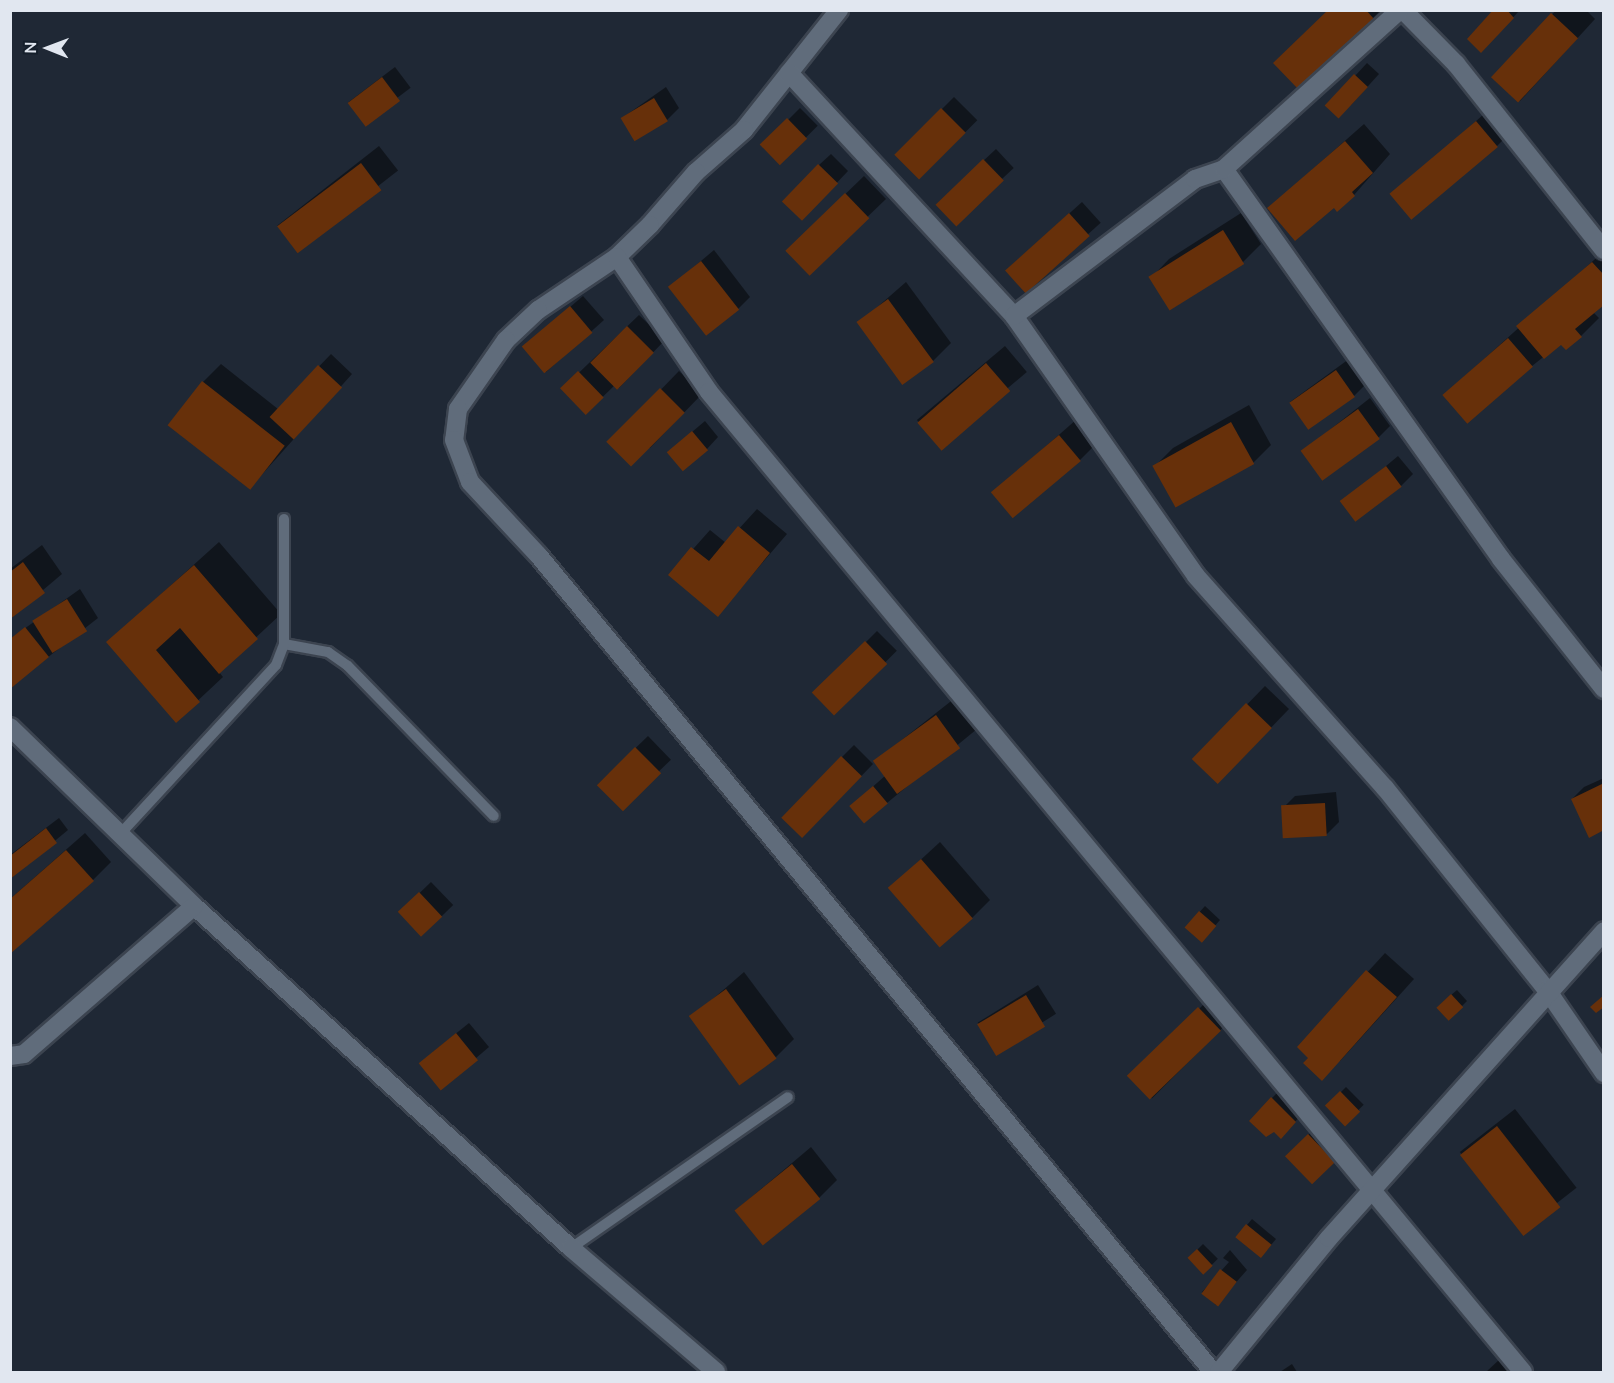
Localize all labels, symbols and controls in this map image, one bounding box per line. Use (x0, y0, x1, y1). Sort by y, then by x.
north arrow (18, 18, 78, 78)
text: N (20, 41, 40, 54)

